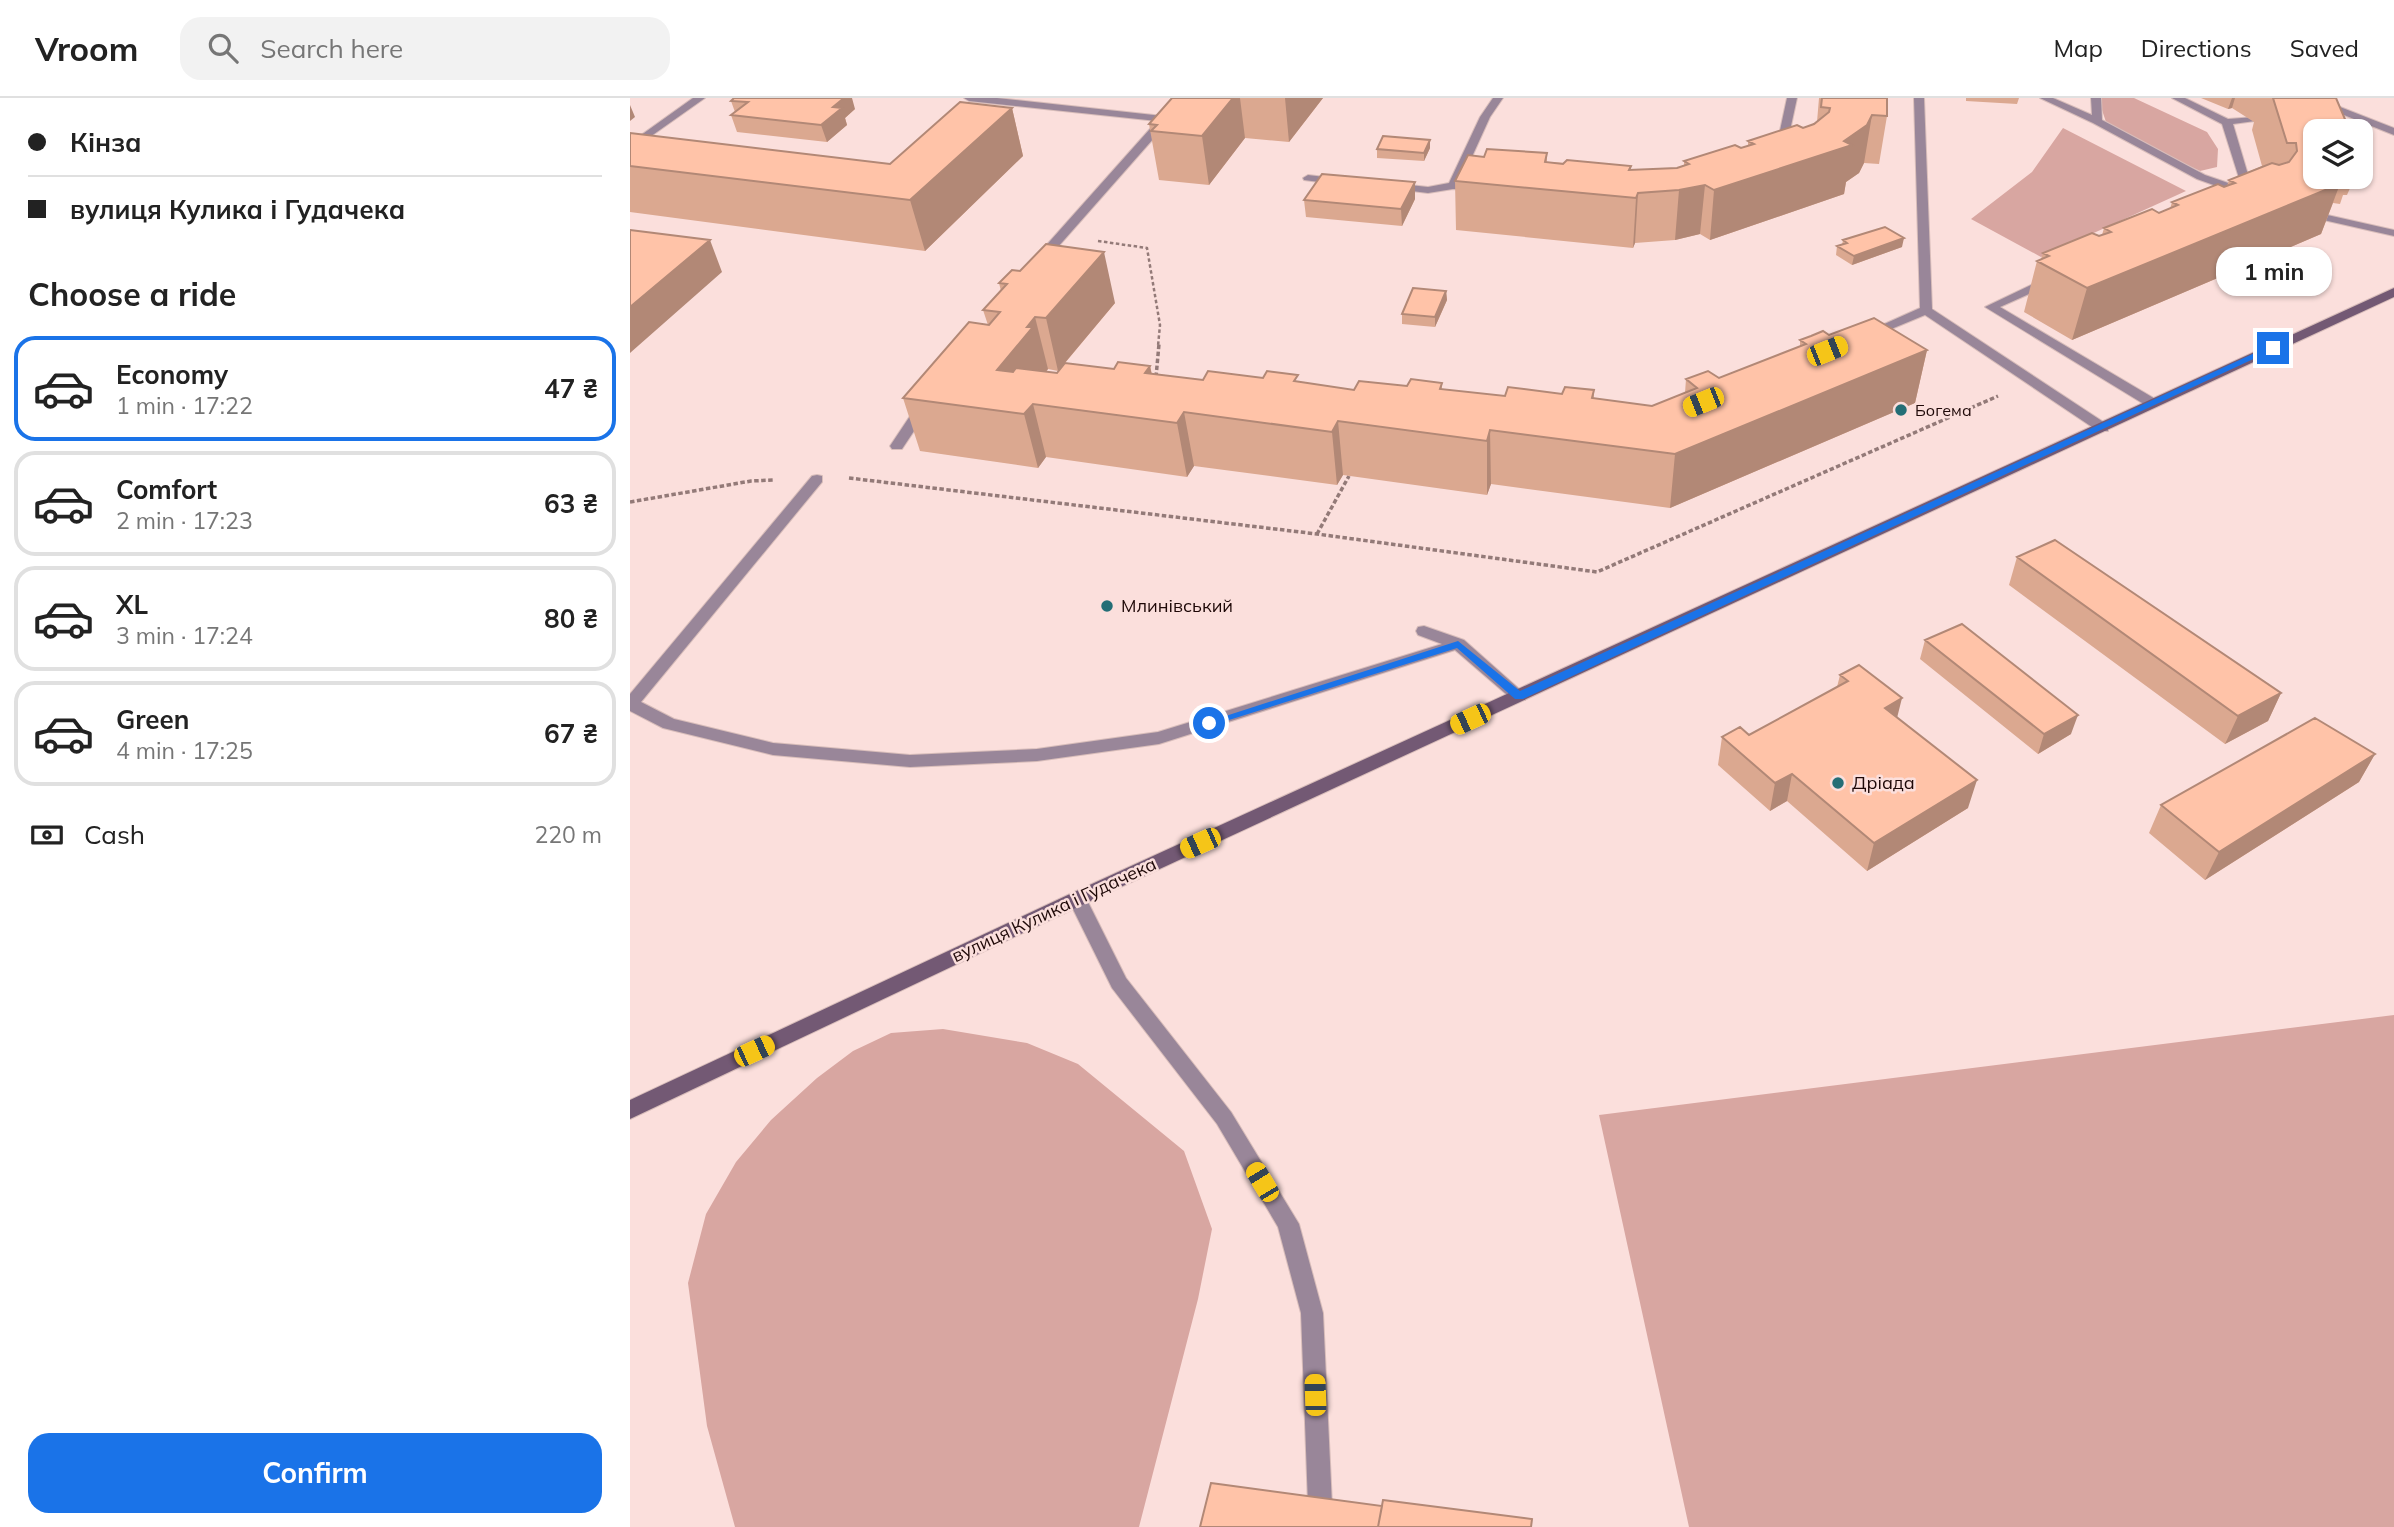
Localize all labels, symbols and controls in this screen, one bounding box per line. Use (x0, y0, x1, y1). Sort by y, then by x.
search box (180, 17, 670, 80)
text: Vroom (35, 28, 138, 69)
icon: search (204, 29, 242, 67)
text: Search here (260, 32, 403, 65)
text: Map (2053, 33, 2103, 63)
text: Directions (2141, 33, 2252, 63)
text: Saved (2290, 33, 2359, 63)
map controls (2303, 119, 2373, 189)
button: layers (2303, 119, 2373, 189)
text: Кінза (70, 126, 141, 159)
text: вулиця Кулика і Гудачека (70, 193, 405, 226)
callout: 1 min (2215, 246, 2331, 296)
text: 1 min (2244, 257, 2304, 286)
text: Choose a ride (28, 274, 236, 314)
route end (2257, 332, 2289, 364)
car (1804, 333, 1851, 369)
icon: car (32, 357, 95, 420)
text: Economy (116, 358, 228, 391)
text: 47 ₴ (544, 372, 598, 405)
car (1680, 384, 1727, 420)
text: 1 min · 17:22 (116, 391, 253, 420)
place label: Богема (1915, 400, 1972, 420)
marker: Богема (1893, 402, 1909, 418)
icon: car (32, 472, 95, 535)
text: Comfort (116, 473, 217, 506)
text: 63 ₴ (544, 487, 598, 520)
text: 2 min · 17:23 (116, 506, 253, 535)
icon: car (32, 587, 95, 650)
text: XL (116, 588, 148, 621)
place label: Млинівський (1121, 594, 1233, 617)
marker: Млинівський (1099, 598, 1115, 614)
text: 80 ₴ (544, 602, 598, 635)
text: 3 min · 17:24 (116, 621, 253, 650)
car (1447, 701, 1494, 737)
icon: car (32, 702, 95, 765)
text: Green (116, 703, 189, 736)
route start (1193, 707, 1225, 739)
text: 67 ₴ (544, 717, 598, 750)
text: 4 min · 17:25 (116, 736, 253, 765)
place label: Дріада (1852, 771, 1915, 794)
marker: Дріада (1830, 775, 1846, 791)
icon: cash (28, 816, 66, 854)
text: Cash (84, 818, 145, 851)
text: 220 m (534, 820, 602, 849)
car (1177, 825, 1224, 861)
street label: вулиця Кулика і Гудачека (948, 852, 1160, 967)
car (731, 1033, 778, 1069)
car (1243, 1159, 1282, 1205)
car (1304, 1374, 1327, 1416)
button: Confirm (28, 1433, 602, 1513)

